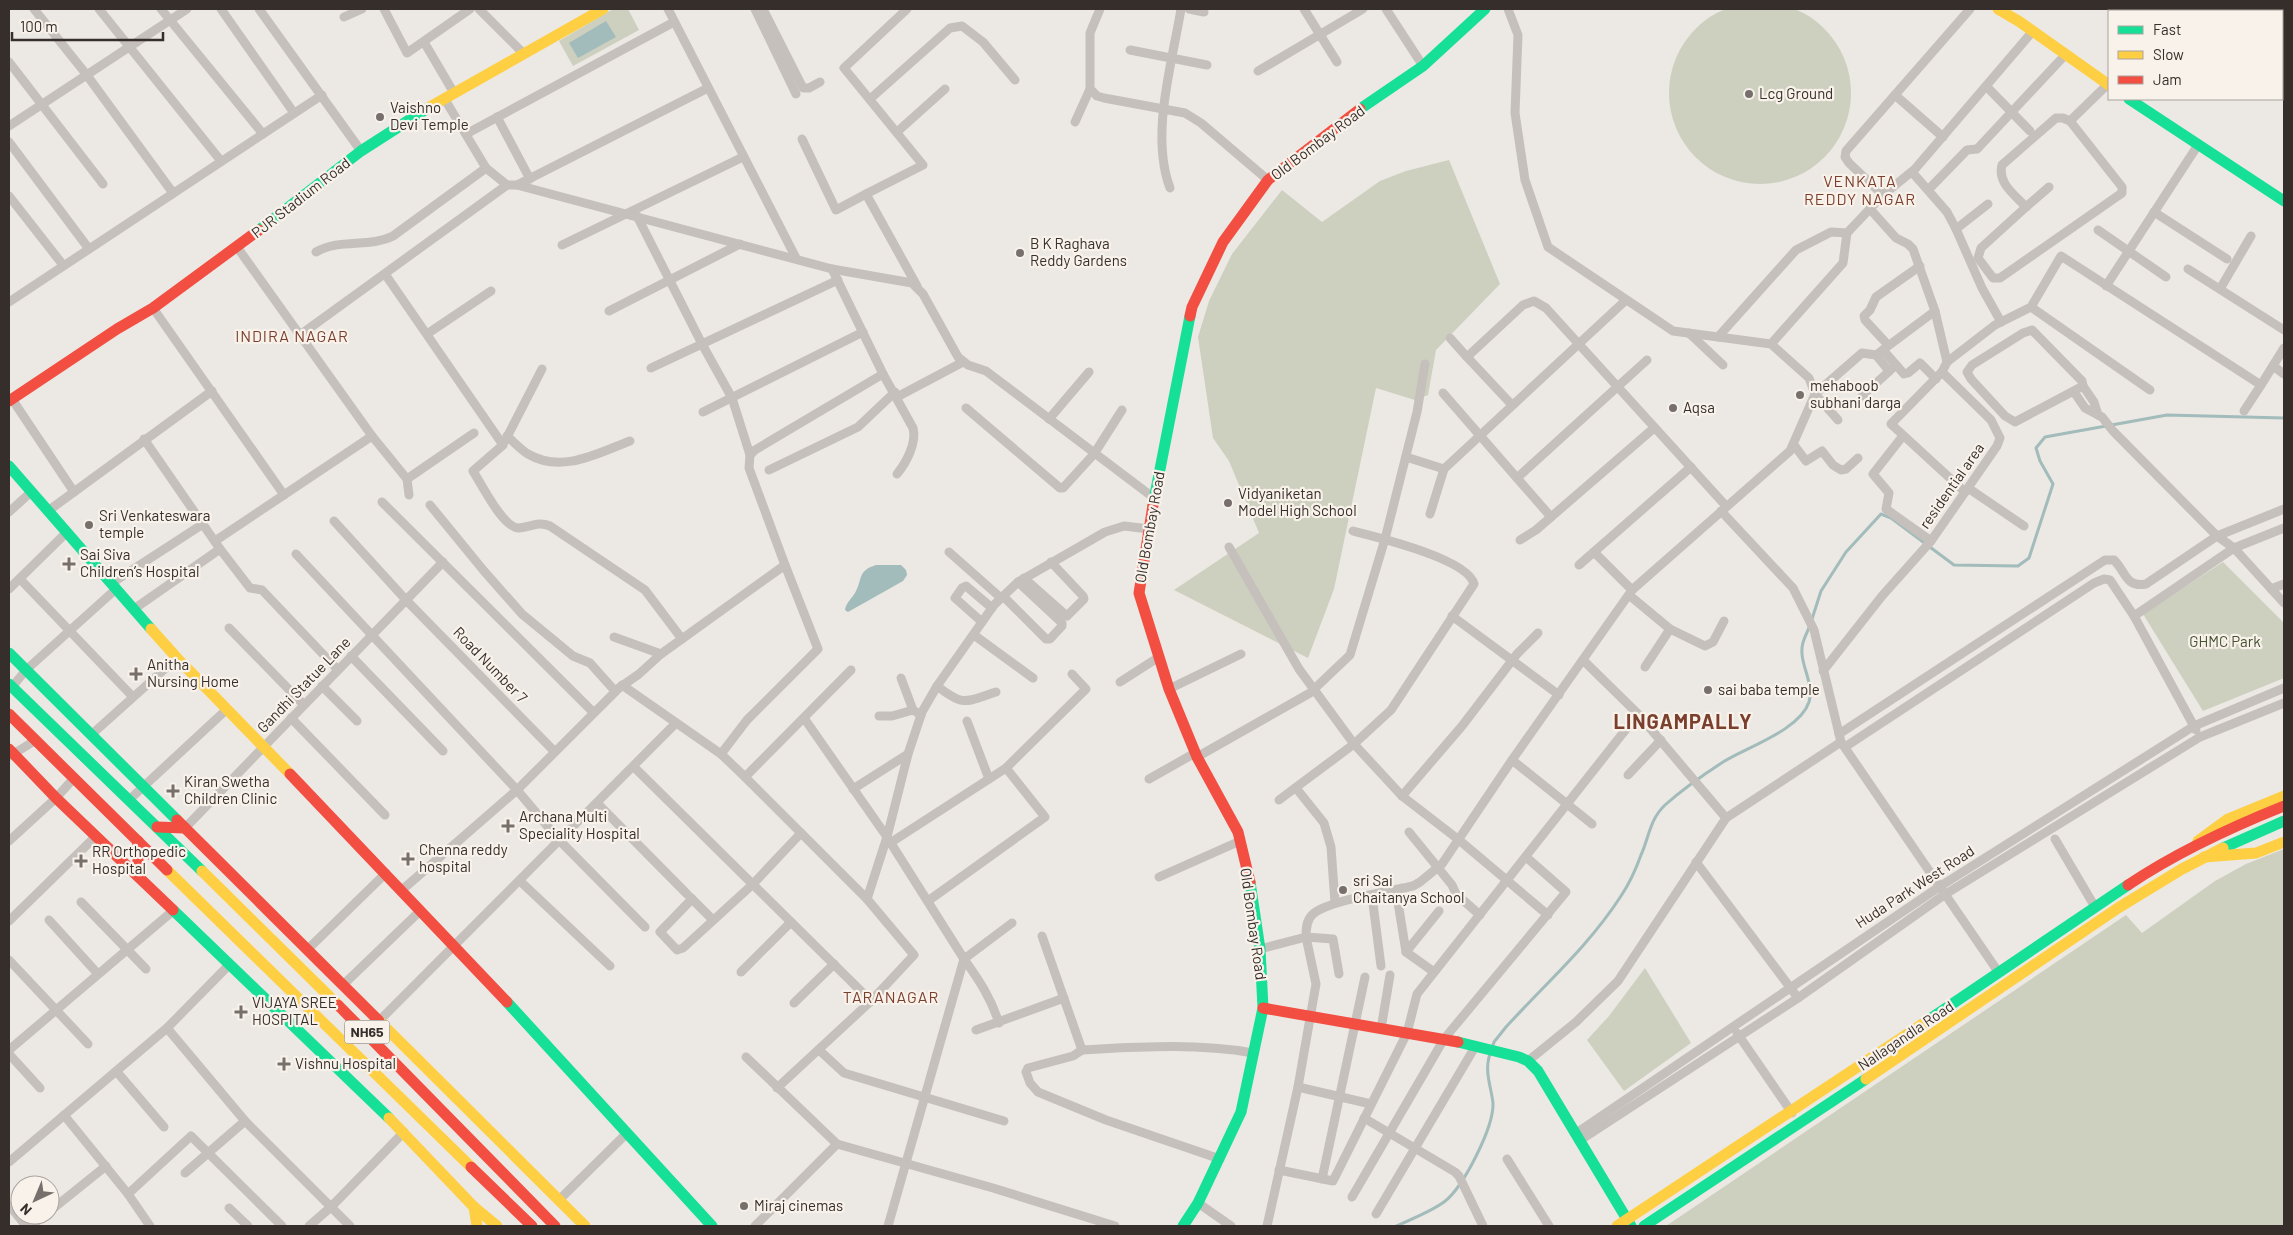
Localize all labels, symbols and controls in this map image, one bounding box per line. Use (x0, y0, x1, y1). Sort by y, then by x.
scale bar (12, 10, 164, 42)
legend (2108, 10, 2283, 100)
text: 100 m (20, 17, 58, 35)
text: Fast (2153, 20, 2181, 38)
text: Slow (2153, 45, 2184, 63)
text: Jam (2153, 70, 2182, 88)
place label: Lcg Ground (1759, 84, 1833, 102)
marker: Lcg Ground (1743, 88, 1755, 100)
place label: Vaishno Devi Temple (390, 98, 469, 133)
street label: Old Bombay Road (1267, 101, 1368, 183)
marker: Vaishno Devi Temple (374, 111, 386, 123)
street label: PJR Stadium Road (248, 153, 353, 241)
district label: VENKATA REDDY NAGAR (1804, 171, 1916, 208)
place label: B K Raghava Reddy Gardens (1030, 234, 1127, 269)
marker: B K Raghava Reddy Gardens (1014, 247, 1026, 259)
district label: INDIRA NAGAR (235, 326, 349, 345)
place label: mehaboob subhani darga (1810, 376, 1901, 411)
marker: mehaboob subhani darga (1794, 389, 1806, 401)
place label: Aqsa (1683, 398, 1715, 416)
marker: Aqsa (1667, 402, 1679, 414)
street label: residential area (1915, 439, 1987, 532)
street label: Old Bombay Road (1130, 470, 1168, 584)
place label: Vidyaniketan Model High School (1238, 484, 1357, 519)
marker: Vidyaniketan Model High School (1222, 497, 1234, 509)
place label: Sri Venkateswara temple (99, 506, 210, 541)
marker: Sri Venkateswara temple (83, 519, 95, 531)
place label: Sai Siva Children’s Hospital (80, 545, 199, 580)
marker: Sai Siva Children’s Hospital (62, 557, 76, 571)
street label: Road Number 7 (450, 623, 531, 706)
park label: GHMC Park (2189, 632, 2261, 650)
street label: Gandhi Statue Lane (253, 633, 354, 736)
place label: Anitha Nursing Home (147, 655, 239, 690)
marker: Anitha Nursing Home (129, 667, 143, 681)
place label: sai baba temple (1718, 680, 1820, 698)
marker: sai baba temple (1702, 684, 1714, 696)
district label: LINGAMPALLY (1613, 709, 1753, 733)
place label: Kiran Swetha Children Clinic (184, 772, 277, 807)
marker: Kiran Swetha Children Clinic (166, 784, 180, 798)
place label: Archana Multi Speciality Hospital (519, 807, 640, 842)
marker: Archana Multi Speciality Hospital (501, 819, 515, 833)
place label: Chenna reddy hospital (419, 840, 508, 875)
street label: Huda Park West Road (1852, 841, 1977, 931)
place label: RR Orthopedic Hospital (92, 842, 186, 877)
marker: Chenna reddy hospital (401, 852, 415, 866)
marker: RR Orthopedic Hospital (74, 854, 88, 868)
street label: Old Bombay Road (1237, 867, 1271, 981)
place label: sri Sai Chaitanya School (1353, 871, 1465, 906)
marker: sri Sai Chaitanya School (1337, 884, 1349, 896)
district label: TARANAGAR (843, 987, 939, 1006)
place label: VIJAYA SREE HOSPITAL (252, 993, 337, 1028)
street label: Nallagandla Road (1854, 997, 1957, 1074)
marker: VIJAYA SREE HOSPITAL (234, 1005, 248, 1019)
road number: NH65 (344, 1020, 390, 1044)
place label: Vishnu Hospital (295, 1054, 396, 1072)
marker: Vishnu Hospital (277, 1057, 291, 1071)
north arrow (10, 1175, 60, 1225)
place label: Miraj cinemas (754, 1196, 843, 1214)
text: N (16, 1200, 35, 1219)
marker: Miraj cinemas (738, 1200, 750, 1212)

